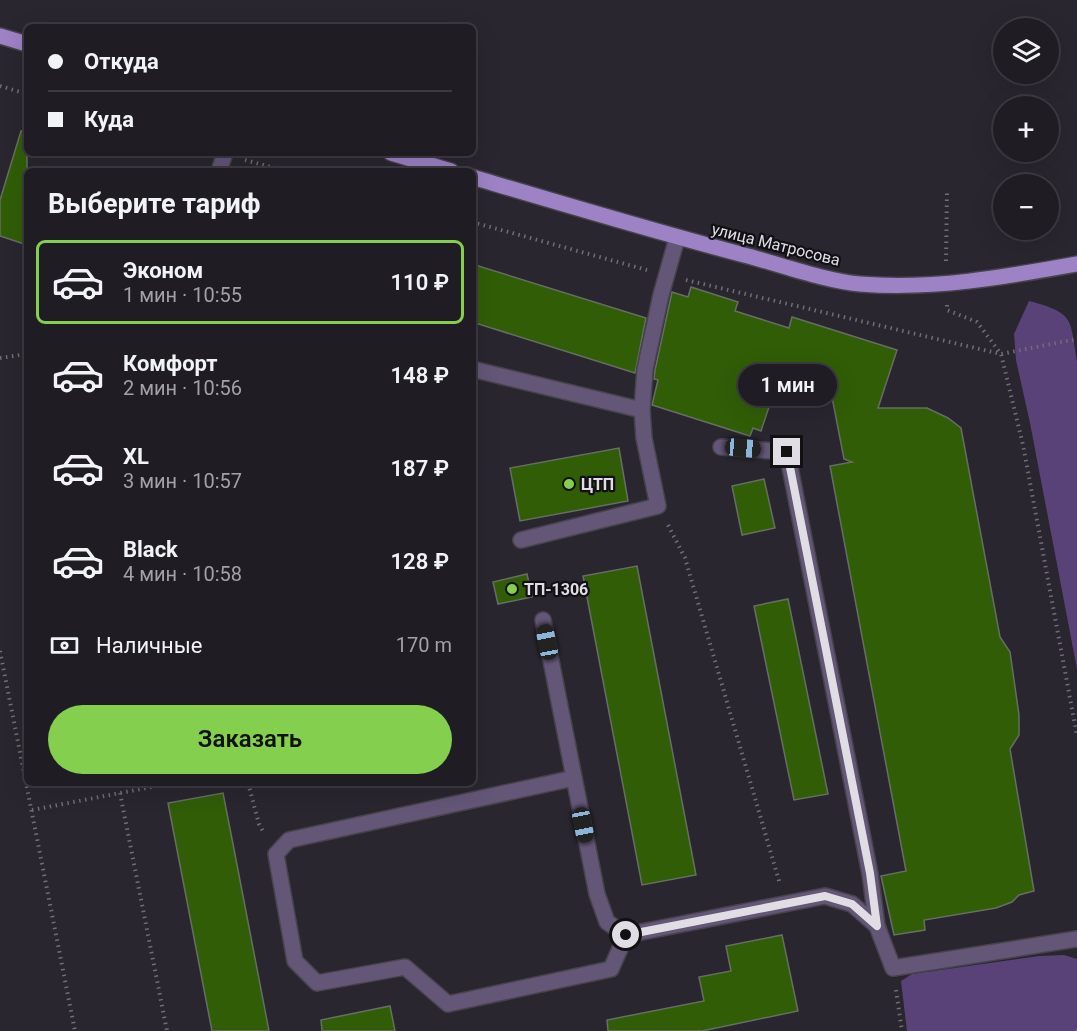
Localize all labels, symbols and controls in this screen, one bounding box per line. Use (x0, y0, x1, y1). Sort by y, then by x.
map controls (993, 18, 1059, 240)
button: layers (993, 18, 1059, 84)
text: Откуда (84, 49, 159, 74)
button: + (993, 96, 1059, 162)
text: Куда (84, 107, 134, 132)
button: − (993, 174, 1059, 240)
text: Выберите тариф (48, 188, 260, 220)
street label: улица Матросова (710, 219, 842, 270)
icon: car (51, 255, 105, 309)
text: Эконом (123, 258, 203, 283)
text: 110 ₽ (391, 270, 449, 295)
text: 1 мин · 10:55 (123, 283, 242, 307)
icon: car (51, 348, 105, 402)
text: Комфорт (123, 351, 218, 376)
text: 148 ₽ (391, 363, 449, 388)
callout: 1 мин (738, 365, 836, 407)
text: 1 мин (760, 373, 815, 397)
text: 2 мин · 10:56 (123, 376, 242, 400)
car (724, 437, 762, 459)
route end (773, 438, 800, 465)
icon: car (51, 441, 105, 495)
text: XL (123, 444, 149, 469)
text: 187 ₽ (391, 456, 449, 481)
text: 3 мин · 10:57 (123, 469, 242, 493)
place label: ЦТП (581, 475, 614, 494)
marker: ЦТП (562, 477, 576, 491)
icon: car (51, 534, 105, 588)
text: Black (123, 537, 178, 562)
text: 128 ₽ (391, 549, 449, 574)
text: 4 мин · 10:58 (123, 562, 242, 586)
place label: ТП-1306 (524, 580, 588, 599)
marker: ТП-1306 (505, 582, 519, 596)
car (535, 623, 559, 661)
icon: cash (48, 629, 81, 662)
text: Наличные (96, 633, 202, 658)
text: 170 m (396, 633, 452, 657)
button: Заказать (48, 705, 452, 774)
car (571, 806, 595, 844)
route start (612, 921, 639, 948)

